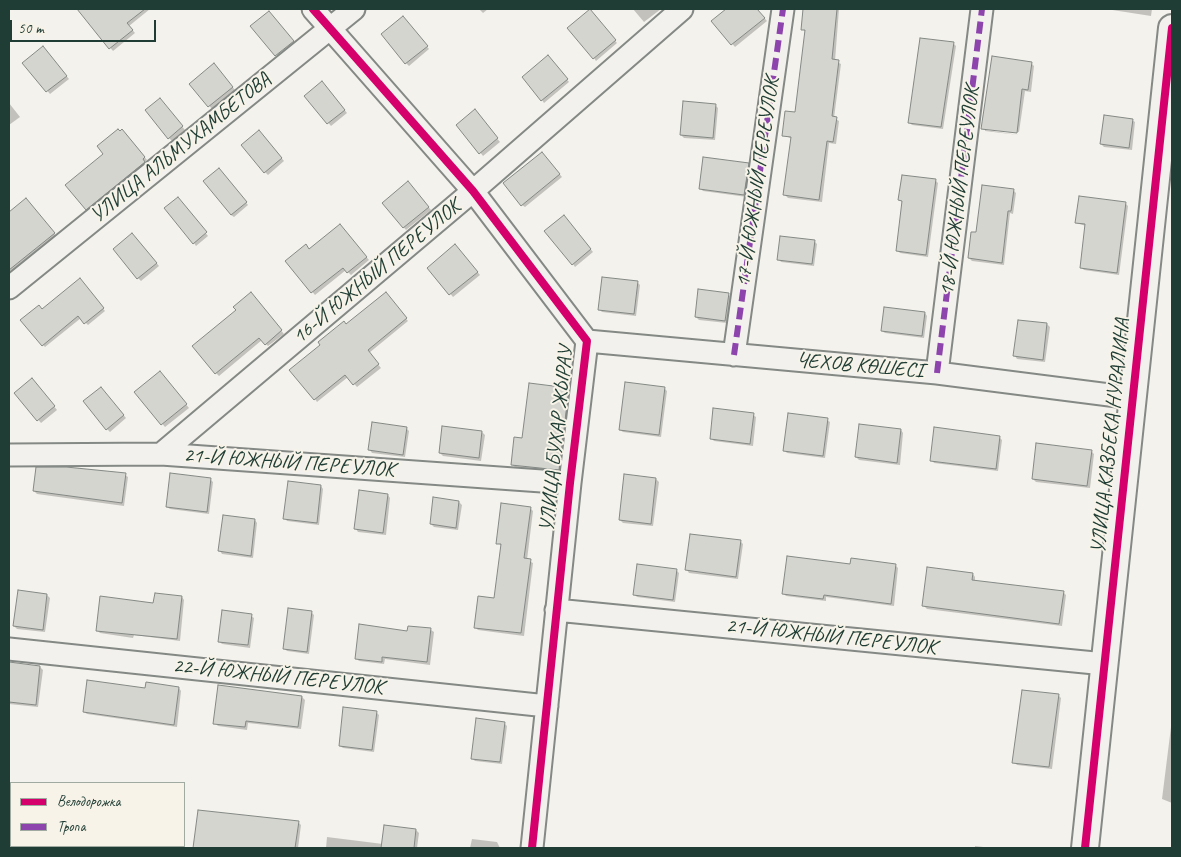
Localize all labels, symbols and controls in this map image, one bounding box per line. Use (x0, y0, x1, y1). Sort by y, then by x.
scale bar (12, 10, 159, 42)
text: 50 m (18, 19, 44, 38)
street label: УЛИЦА АЛЬМУХАМБЕТОВА (86, 68, 276, 228)
street label: 17-Й ЮЖНЫЙ ПЕРЕУЛОК (731, 76, 785, 288)
street label: 18-Й ЮЖНЫЙ ПЕРЕУЛОК (935, 85, 985, 297)
street label: 16-Й ЮЖНЫЙ ПЕРЕУЛОК (288, 194, 466, 350)
street label: УЛИЦА КАЗБЕКА НУРАЛИНА (1086, 317, 1136, 555)
street label: УЛИЦА БУХАР ЖЫРАУ (535, 345, 579, 533)
street label: ЧЕХОВ КӨШЕСІ (795, 348, 925, 384)
street label: 21-Й ЮЖНЫЙ ПЕРЕУЛОК (183, 443, 395, 483)
street label: 21-Й ЮЖНЫЙ ПЕРЕУЛОК (725, 613, 937, 661)
street label: 22-Й ЮЖНЫЙ ПЕРЕУЛОК (172, 653, 384, 701)
legend (10, 782, 185, 847)
text: Велодорожка (57, 792, 120, 811)
text: Тропа (57, 817, 85, 836)

